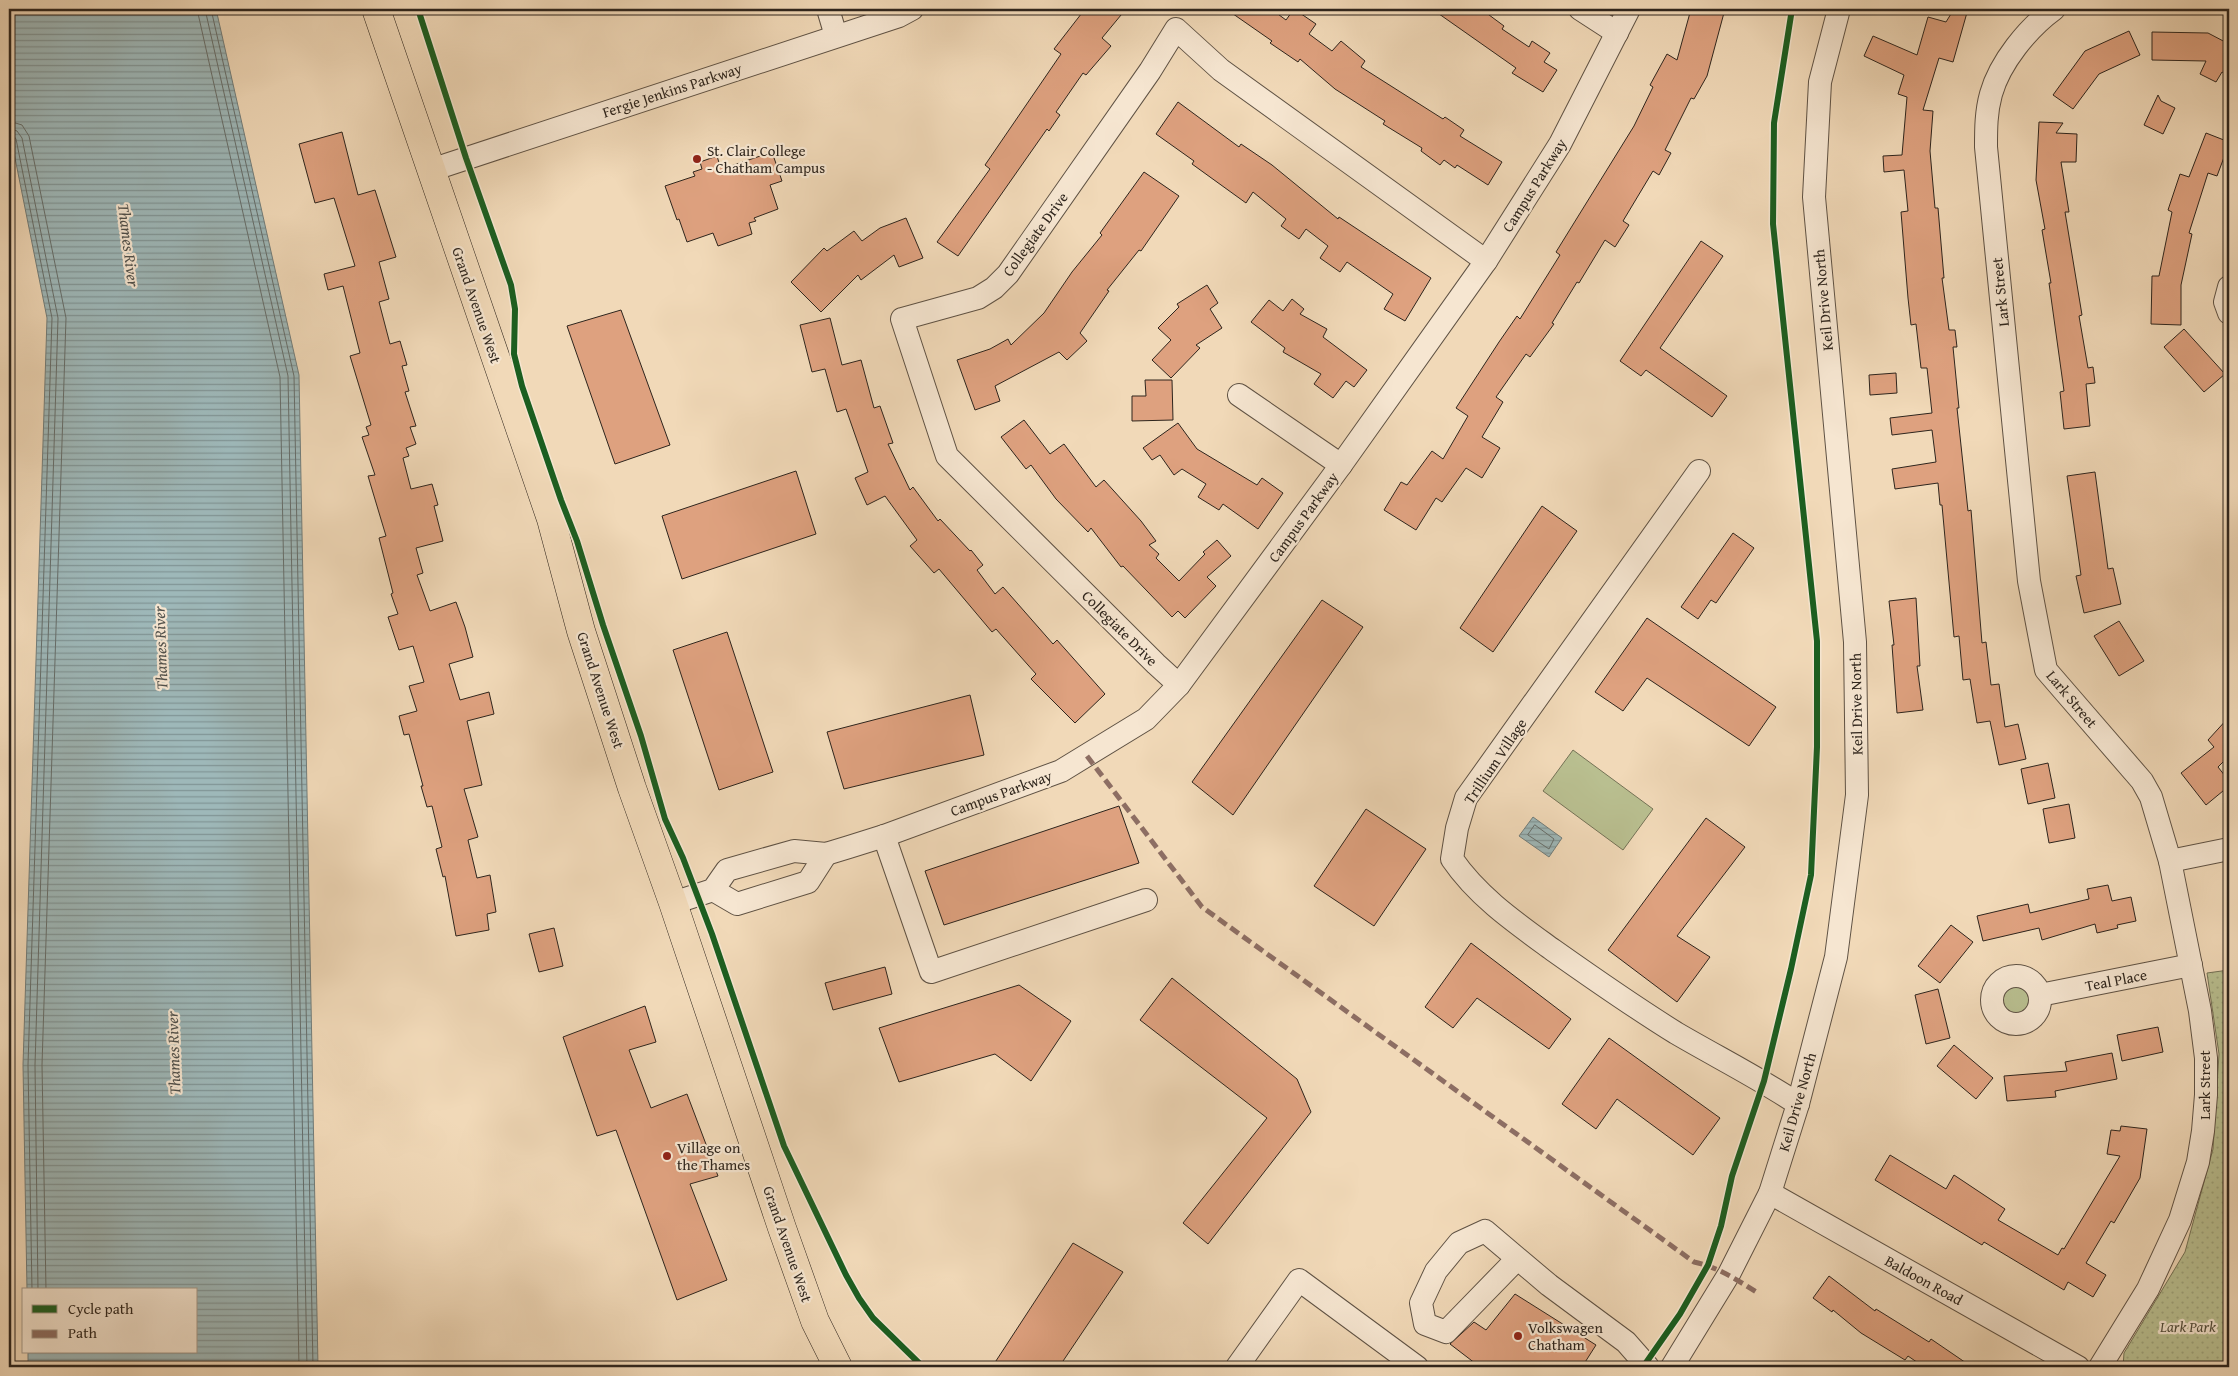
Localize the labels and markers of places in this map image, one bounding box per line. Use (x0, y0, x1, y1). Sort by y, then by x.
place label: St. Clair College - Chatham Campus (707, 140, 825, 178)
marker: St. Clair College - Chatham Campus (691, 153, 703, 165)
place label: Village on the Thames (677, 1137, 750, 1175)
marker: Village on the Thames (661, 1150, 673, 1162)
place label: Volkswagen Chatham (1528, 1317, 1603, 1355)
marker: Volkswagen Chatham (1512, 1330, 1524, 1342)

